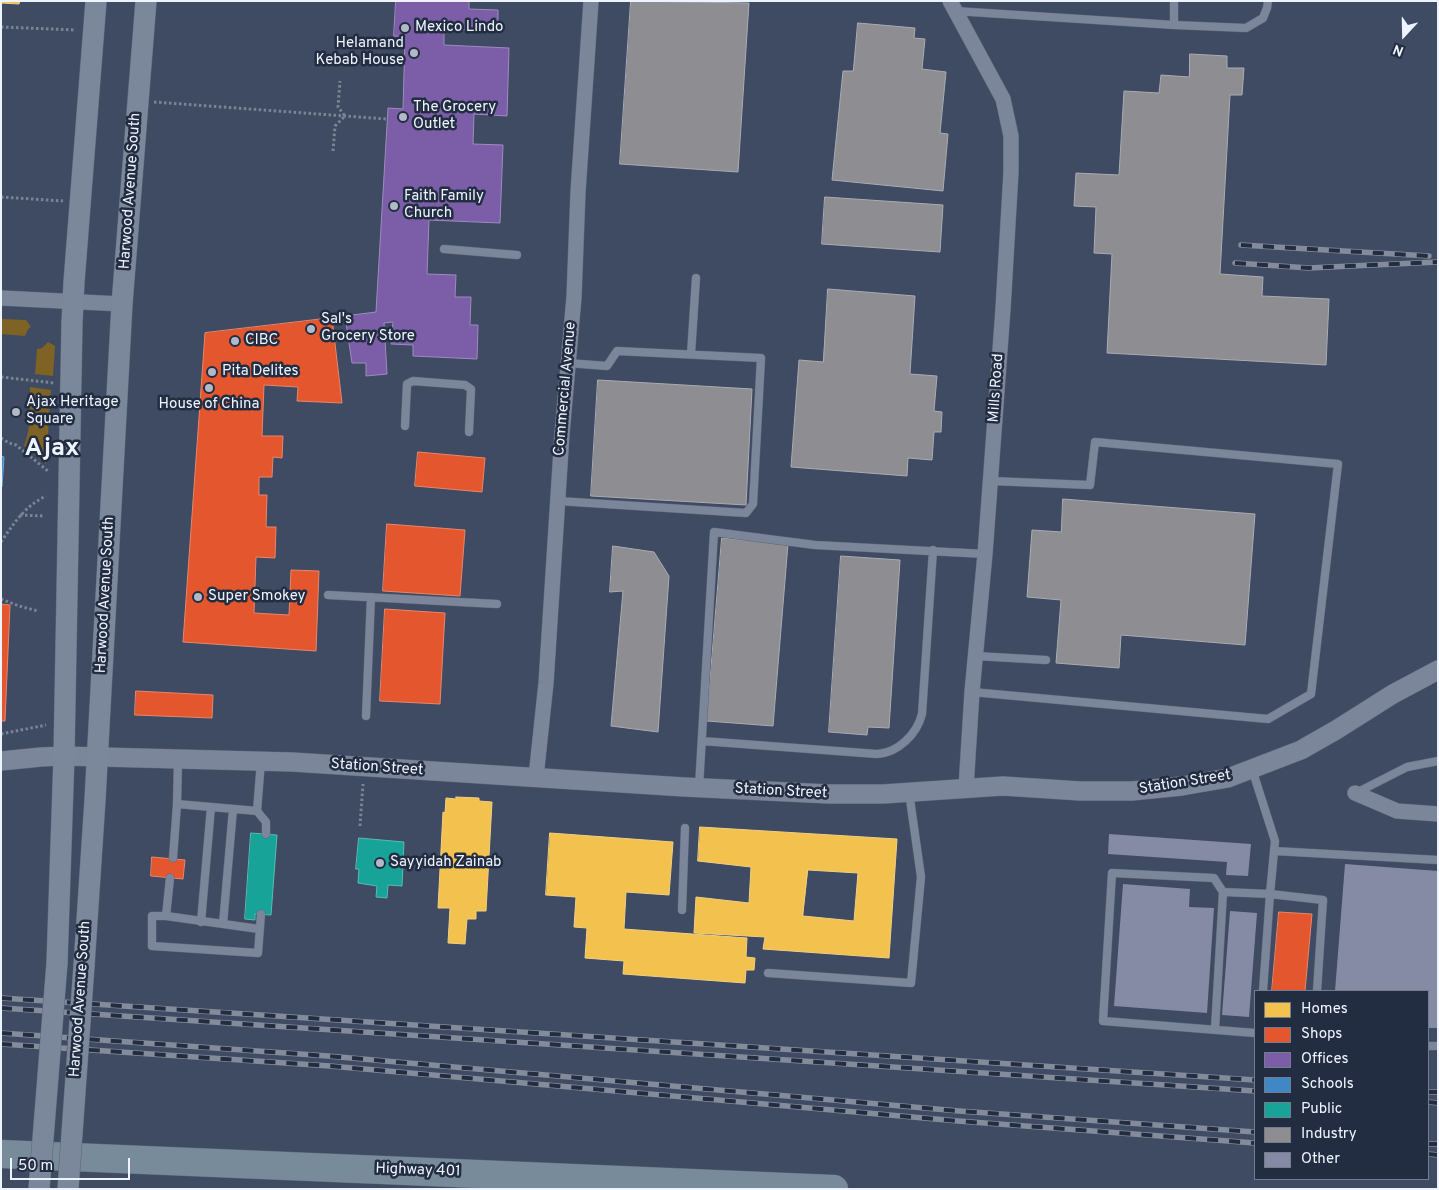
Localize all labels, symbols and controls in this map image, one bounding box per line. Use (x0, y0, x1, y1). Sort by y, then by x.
north arrow (1379, 10, 1429, 60)
place label: Mexico Lindo (415, 19, 503, 37)
marker: Mexico Lindo (399, 22, 411, 34)
place label: Helamand Kebab House (316, 35, 404, 70)
text: N (1391, 40, 1406, 59)
marker: Helamand Kebab House (408, 47, 420, 59)
place label: The Grocery Outlet (413, 99, 496, 134)
marker: The Grocery Outlet (397, 111, 409, 123)
street label: Harwood Avenue South (117, 112, 145, 270)
place label: Faith Family Church (404, 188, 484, 223)
marker: Faith Family Church (388, 200, 400, 212)
place label: Sal's Grocery Store (321, 311, 415, 346)
street label: Commercial Avenue (551, 321, 581, 457)
marker: Sal's Grocery Store (305, 323, 317, 335)
place label: CIBC (245, 332, 278, 350)
marker: CIBC (229, 335, 241, 347)
street label: Mills Road (986, 353, 1008, 423)
place label: Pita Delites (222, 363, 299, 381)
marker: Pita Delites (206, 366, 218, 378)
marker: House of China (203, 382, 215, 394)
place label: Ajax Heritage Square (26, 394, 118, 429)
place label: House of China (159, 396, 259, 414)
marker: Ajax Heritage Square (10, 406, 22, 418)
district label: Ajax (24, 435, 80, 465)
street label: Harwood Avenue South (93, 516, 119, 674)
place label: Super Smokey (208, 588, 305, 606)
marker: Super Smokey (192, 591, 204, 603)
street label: Station Street (330, 756, 424, 780)
street label: Station Street (1138, 767, 1232, 799)
street label: Station Street (734, 781, 828, 803)
place label: Sayyidah Zainab (390, 854, 502, 872)
marker: Sayyidah Zainab (374, 857, 386, 869)
street label: Harwood Avenue South (67, 920, 95, 1078)
legend (1254, 990, 1429, 1180)
text: Homes (1301, 1000, 1348, 1019)
text: Shops (1301, 1025, 1342, 1044)
text: Offices (1301, 1050, 1348, 1069)
text: Schools (1301, 1075, 1354, 1094)
text: Public (1301, 1100, 1342, 1119)
text: Industry (1301, 1125, 1357, 1144)
scale bar (12, 1148, 132, 1180)
text: Other (1301, 1150, 1340, 1169)
text: 50 m (18, 1157, 53, 1176)
street label: Highway 401 (375, 1161, 461, 1181)

